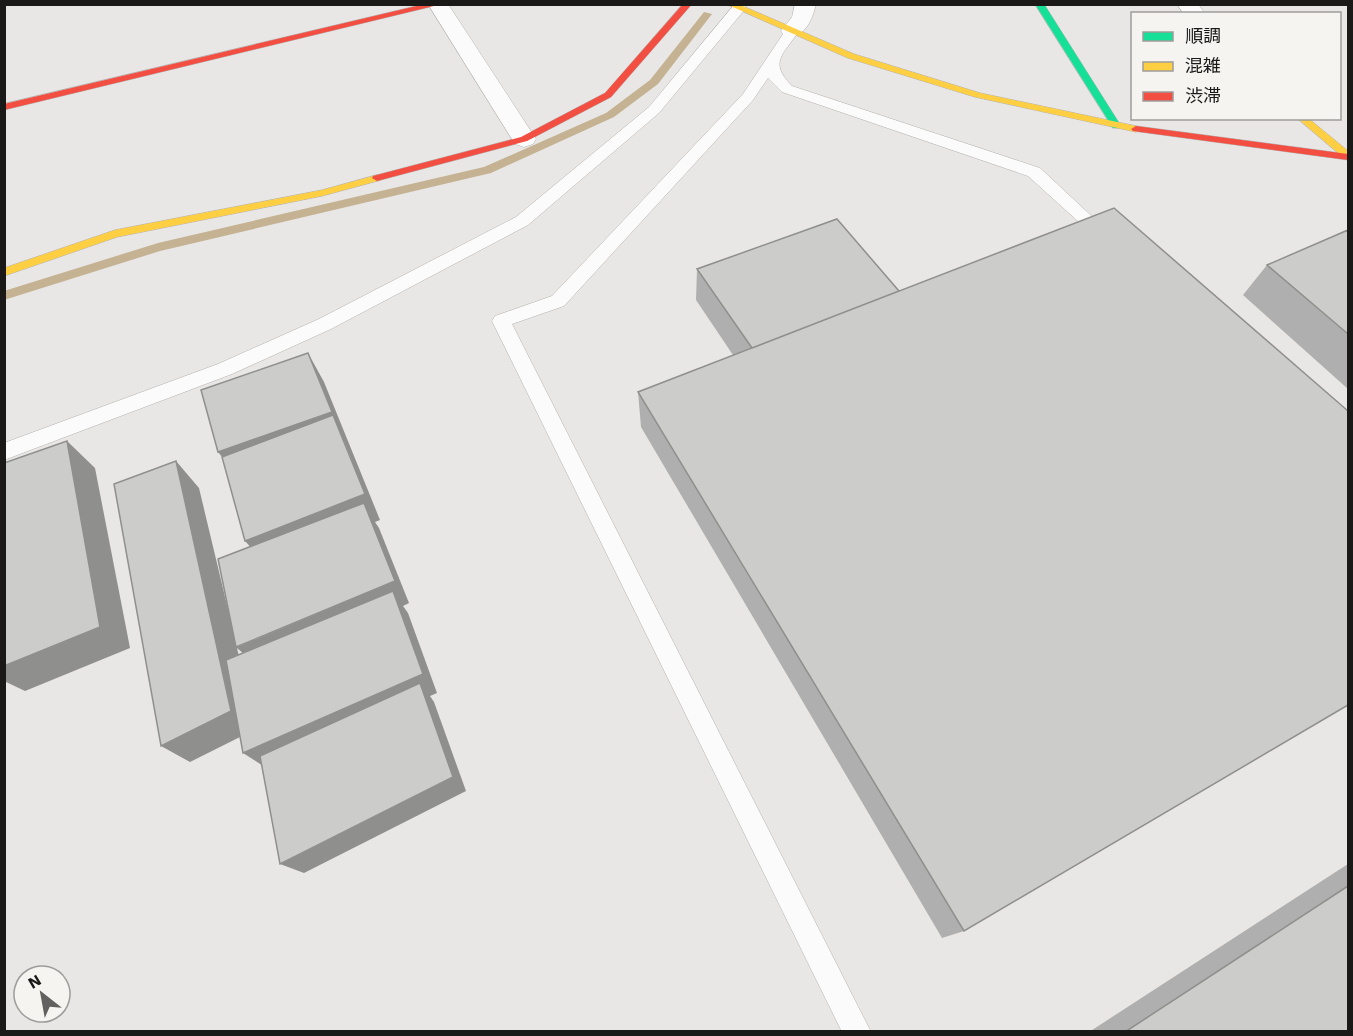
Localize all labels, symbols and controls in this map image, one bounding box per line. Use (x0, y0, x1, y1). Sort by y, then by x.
legend (1131, 12, 1341, 120)
text: 順調 (1185, 25, 1221, 46)
text: 混雑 (1185, 55, 1221, 76)
text: 渋滞 (1185, 85, 1221, 106)
north arrow (12, 964, 72, 1024)
text: N (25, 970, 45, 993)

